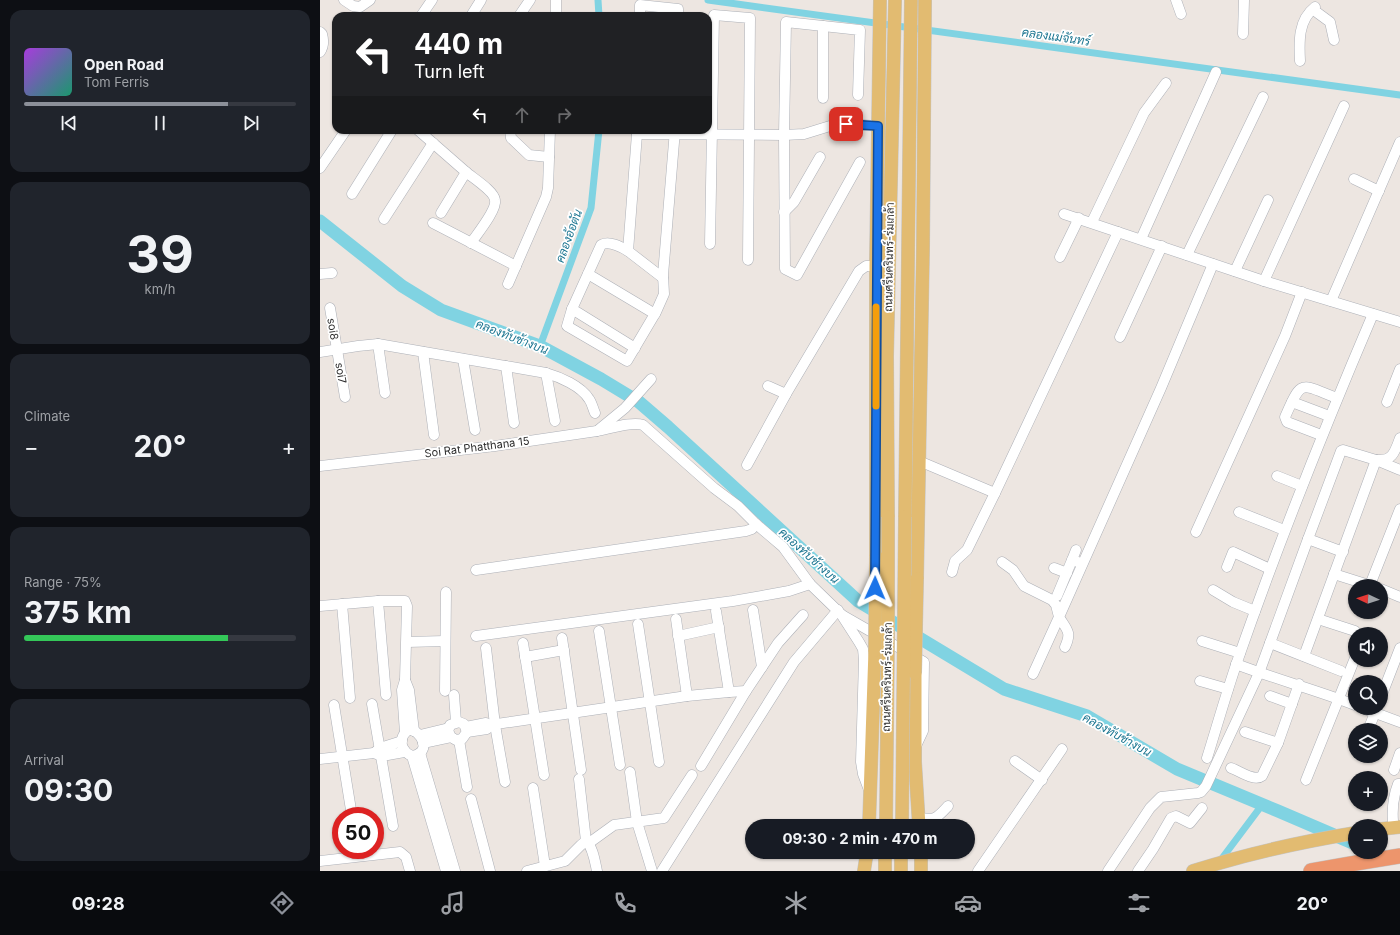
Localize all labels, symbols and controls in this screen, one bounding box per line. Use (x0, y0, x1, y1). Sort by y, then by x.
water label: คลองแม่จันทร์ (1021, 24, 1093, 49)
text: 440 m (414, 27, 503, 61)
icon: left (348, 28, 400, 80)
text: Open Road (84, 55, 164, 74)
text: Turn left (414, 61, 484, 82)
text: Tom Ferris (84, 74, 149, 90)
icon: left (469, 104, 491, 126)
icon: ahead (511, 104, 533, 126)
icon: right (553, 104, 575, 126)
pin (829, 107, 863, 141)
icon: previous (58, 112, 80, 134)
icon: pause (149, 112, 171, 134)
icon: next (240, 112, 262, 134)
icon: arrive (835, 113, 857, 135)
street label: ถนนศรีนครินทร์-ร่มเกล้า (880, 202, 897, 312)
water label: คลองอ้อตัน (552, 207, 585, 265)
text: 39 (126, 223, 194, 286)
text: km/h (145, 281, 175, 297)
water label: คลองทับช้างบน (474, 316, 551, 357)
street label: soi8 (324, 317, 342, 341)
street label: soi7 (332, 361, 350, 385)
text: Climate (24, 408, 70, 424)
text: 20° (134, 428, 186, 464)
text: − (24, 434, 39, 460)
text: + (281, 434, 296, 460)
street label: Soi Rat Phatthana 15 (424, 434, 531, 460)
water label: คลองทับช้างบน (776, 525, 843, 587)
position arrow (854, 567, 896, 609)
text: Range · 75% (24, 574, 102, 590)
north arrow (1348, 579, 1388, 619)
map controls (1348, 579, 1388, 859)
text: 375 km (24, 594, 132, 630)
street label: ถนนศรีนครินทร์-ร่มเกล้า (878, 622, 895, 732)
button: sound (1348, 627, 1388, 667)
button: search (1348, 675, 1388, 715)
water label: คลองทับช้างบน (1080, 710, 1155, 760)
button: layers (1348, 723, 1388, 763)
text: Arrival (24, 752, 64, 768)
button: + (1348, 771, 1388, 811)
text: 09:30 (24, 772, 113, 808)
speed limit sign: 50 (332, 807, 384, 859)
button: − (1348, 819, 1388, 859)
text: 09:30 · 2 min · 470 m (783, 829, 937, 848)
icon: directions (268, 889, 296, 917)
icon: music (439, 889, 467, 917)
icon: phone (611, 889, 639, 917)
icon: climate (782, 889, 810, 917)
icon: car (954, 889, 982, 917)
icon: filters (1125, 889, 1153, 917)
text: 09:28 (72, 893, 125, 914)
text: 20° (1296, 893, 1328, 914)

